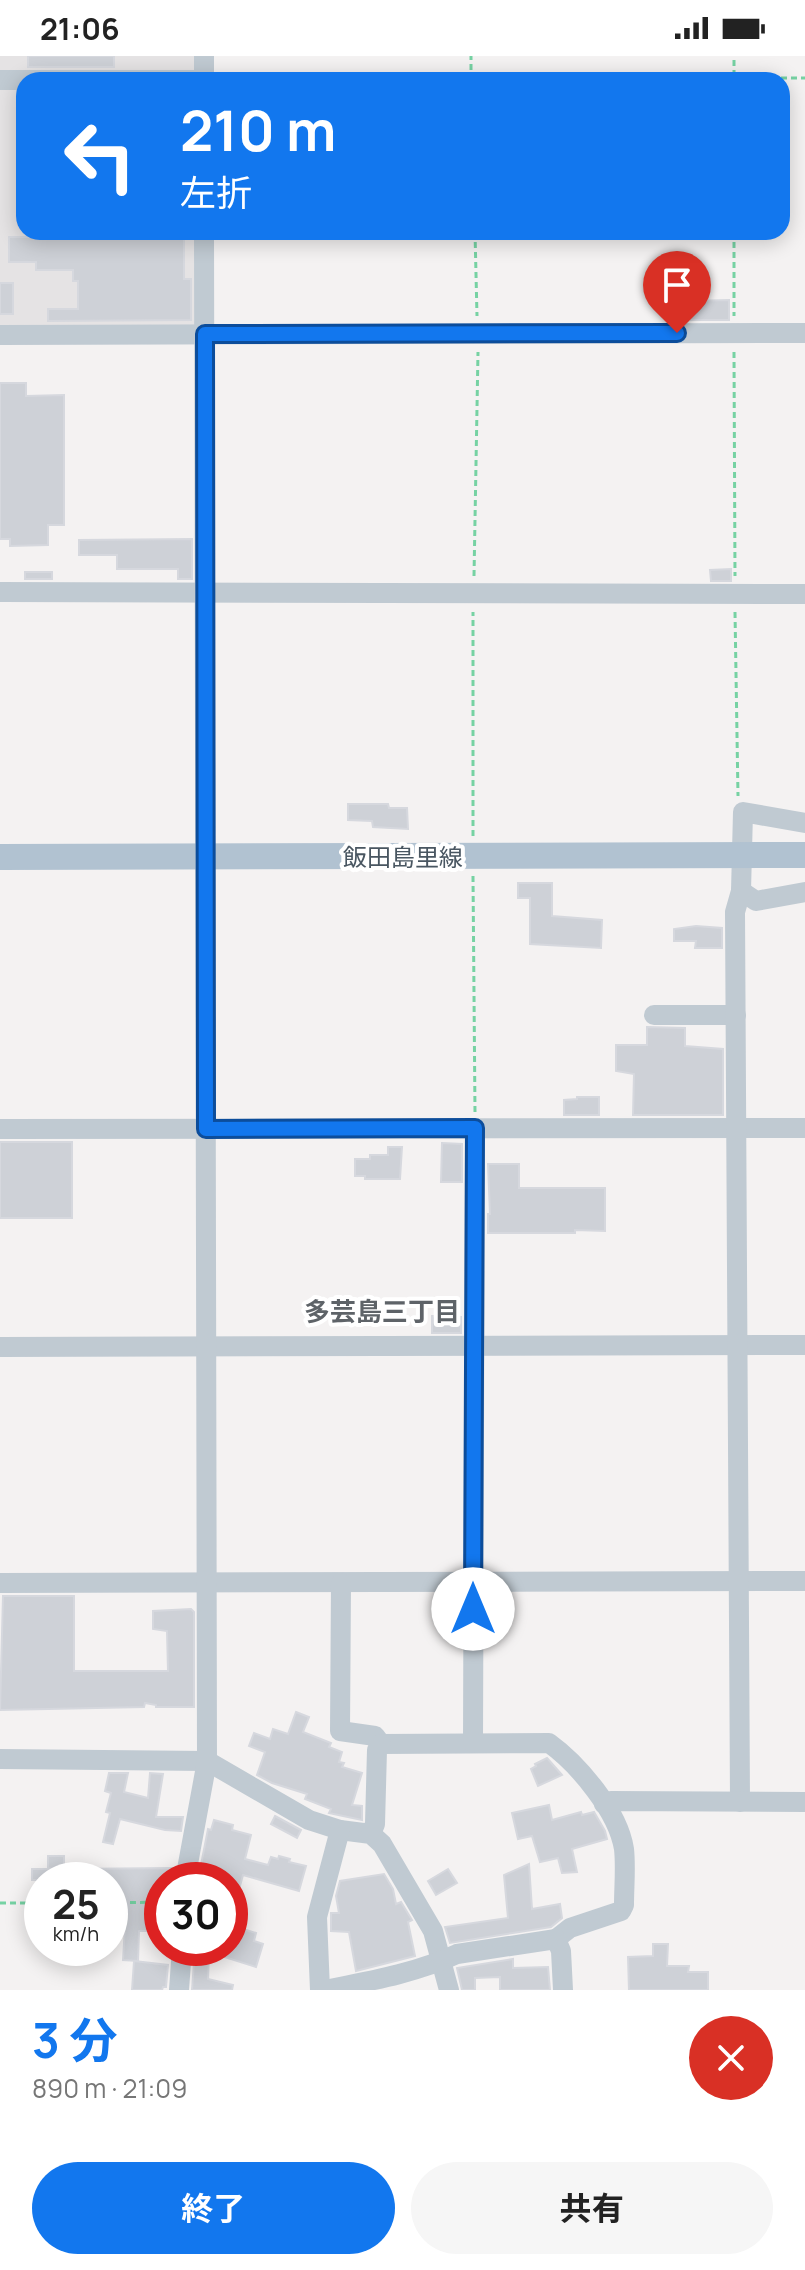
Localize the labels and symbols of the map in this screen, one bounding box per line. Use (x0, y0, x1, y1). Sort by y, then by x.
pin (643, 251, 711, 333)
street label: 飯田島里線 (343, 840, 463, 873)
district label: 多芸島三丁目 (304, 1293, 460, 1329)
position arrow (431, 1567, 515, 1651)
speed limit sign: 30 (144, 1862, 248, 1966)

